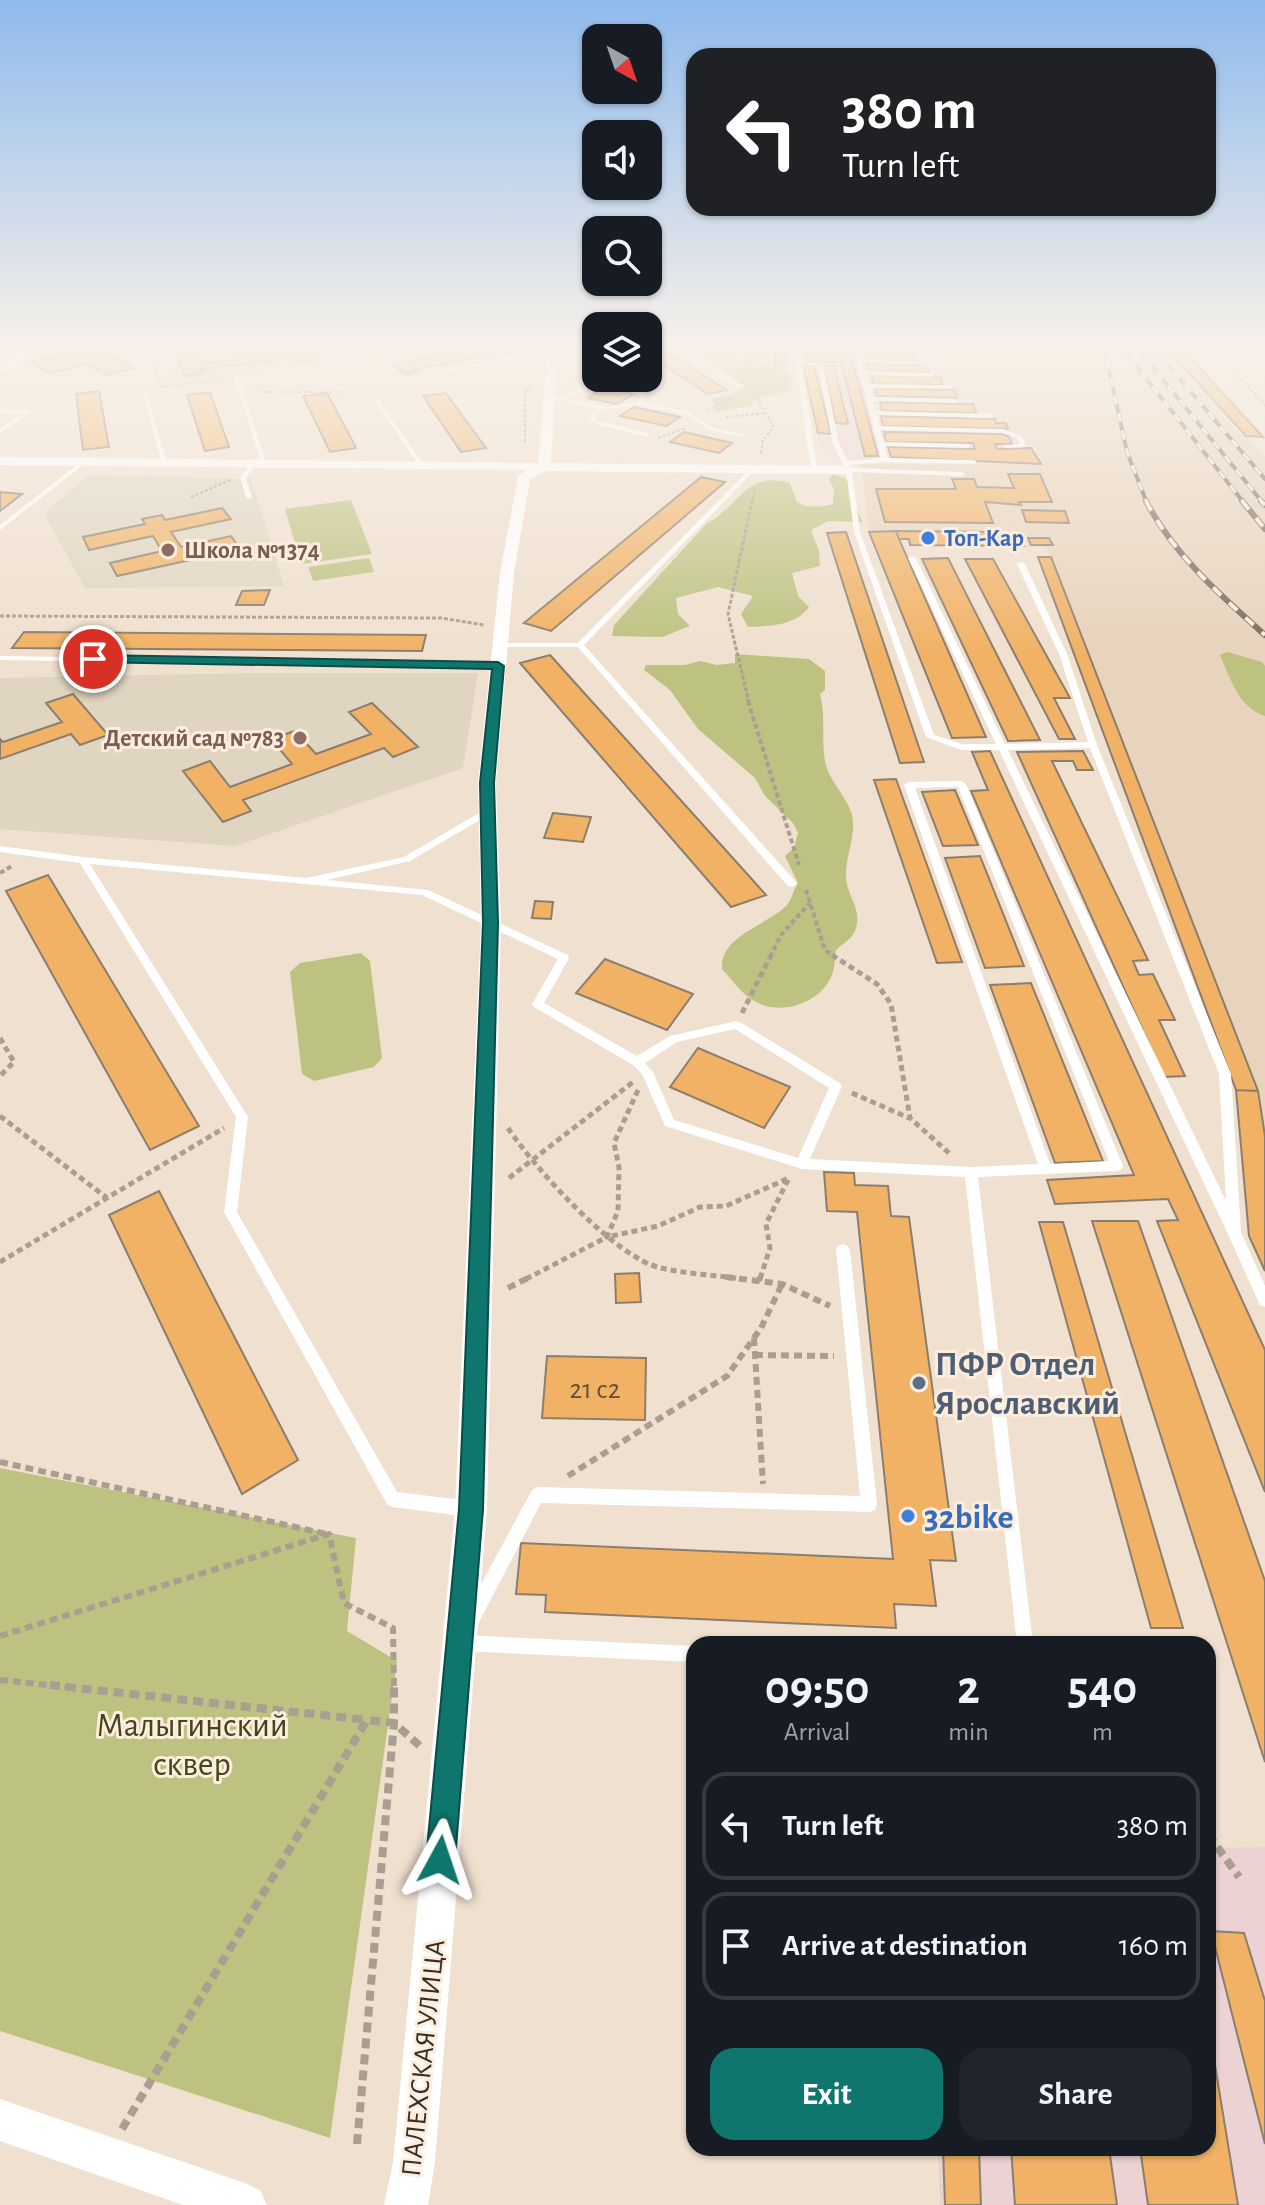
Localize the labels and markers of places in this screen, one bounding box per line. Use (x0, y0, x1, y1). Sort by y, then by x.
place label: Топ-Кар (944, 527, 1024, 551)
marker: Топ-Кар (919, 529, 937, 547)
place label: Школа №1374 (184, 539, 320, 563)
marker: Школа №1374 (159, 541, 177, 559)
pin (59, 625, 127, 693)
place label: Детский сад №783 (104, 727, 284, 751)
marker: Детский сад №783 (291, 729, 309, 747)
place label: ПФР Отдел Ярославский (935, 1348, 1120, 1421)
marker: ПФР Отдел Ярославский (910, 1374, 928, 1392)
place label: 32bike (924, 1501, 1014, 1535)
marker: 32bike (899, 1507, 917, 1525)

